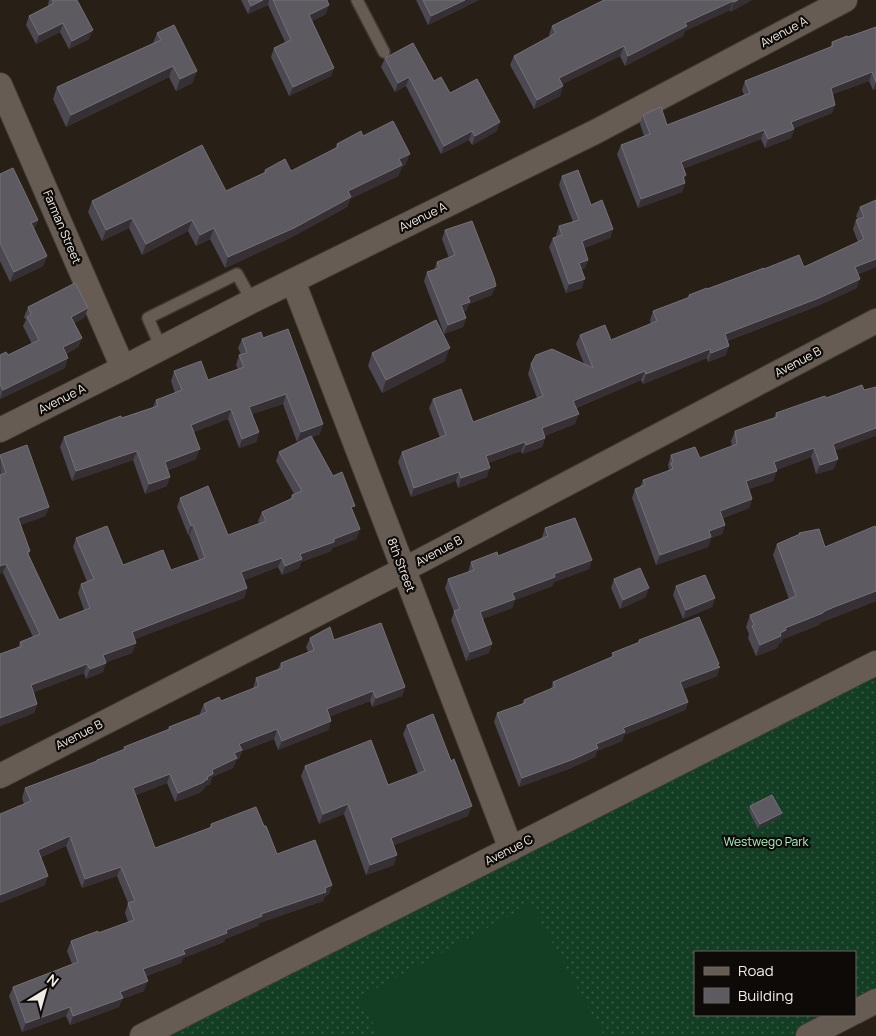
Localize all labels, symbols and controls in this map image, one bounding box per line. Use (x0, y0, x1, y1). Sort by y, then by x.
street label: Avenue A (757, 12, 811, 51)
street label: Farman Street (39, 187, 86, 266)
street label: Avenue A (396, 198, 450, 235)
street label: Avenue B (771, 342, 824, 381)
street label: Avenue A (35, 379, 89, 418)
street label: Avenue B (412, 531, 465, 570)
street label: 8th Street (383, 535, 420, 594)
street label: Avenue B (52, 715, 105, 754)
street label: Avenue C (482, 830, 536, 869)
park label: Westwego Park (723, 833, 810, 850)
legend (694, 951, 856, 1016)
text: Road (738, 960, 774, 981)
north arrow (20, 966, 70, 1016)
text: N (43, 970, 63, 991)
text: Building (738, 985, 793, 1006)

